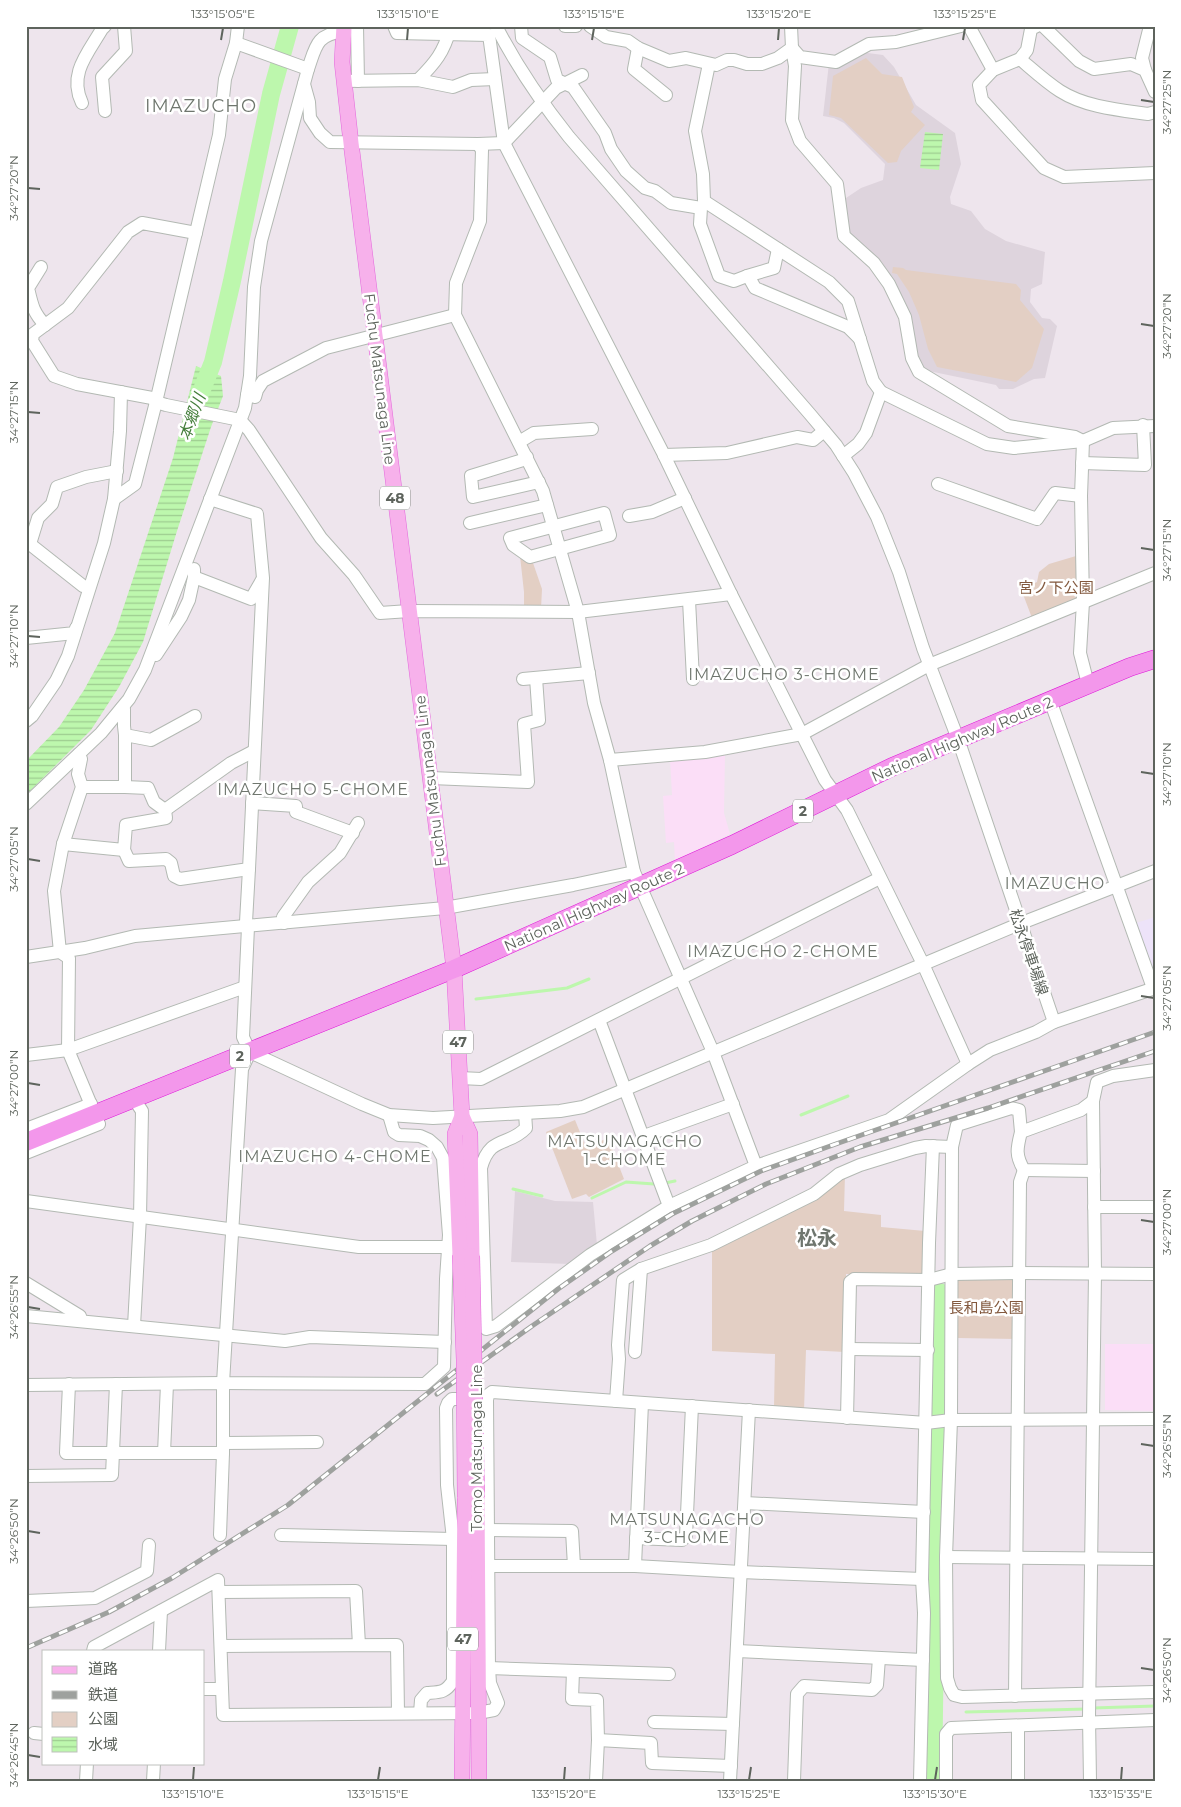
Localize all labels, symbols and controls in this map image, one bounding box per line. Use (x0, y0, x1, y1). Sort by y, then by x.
text: 133°15'05"E (191, 6, 255, 21)
text: 133°15'10"E (377, 6, 439, 21)
text: 133°15'15"E (564, 6, 624, 21)
text: 133°15'20"E (747, 6, 811, 21)
text: 133°15'25"E (933, 6, 997, 21)
text: 34°27'25"N (1159, 70, 1174, 134)
district label: IMAZUCHO (145, 95, 257, 117)
text: 34°27'20"N (6, 155, 21, 221)
street label: Fuchu Matsunaga Line (360, 292, 400, 466)
text: 34°27'20"N (1159, 293, 1174, 359)
text: 34°27'15"N (6, 381, 21, 443)
water label: 本郷川 (175, 389, 210, 443)
road number: 48 (380, 486, 410, 509)
text: 34°27'15"N (1159, 519, 1174, 581)
park label: 宮ノ下公園 (1018, 578, 1094, 597)
text: 34°27'10"N (6, 604, 21, 668)
district label: IMAZUCHO 3-CHOME (688, 665, 880, 684)
street label: National Highway Route 2 (868, 692, 1056, 786)
street label: Fuchu Matsunaga Line (410, 694, 450, 868)
text: 34°27'10"N (1159, 742, 1174, 806)
district label: IMAZUCHO 5-CHOME (217, 780, 409, 799)
road number: 2 (793, 799, 813, 822)
text: 34°27'05"N (6, 826, 21, 892)
street label: National Highway Route 2 (501, 859, 687, 955)
district label: IMAZUCHO (1005, 874, 1105, 893)
street label: 松永停車場線 (1005, 906, 1053, 998)
district label: IMAZUCHO 2-CHOME (687, 942, 879, 961)
text: 34°27'05"N (1159, 965, 1174, 1031)
road number: 47 (443, 1030, 473, 1054)
road number: 2 (230, 1044, 250, 1068)
text: 34°27'00"N (6, 1050, 21, 1116)
district label: MATSUNAGACHO 1-CHOME (547, 1132, 703, 1169)
district label: IMAZUCHO 4-CHOME (238, 1147, 432, 1166)
text: 34°27'00"N (1159, 1189, 1174, 1255)
district label: 松永 (797, 1226, 837, 1250)
text: 34°26'55"N (6, 1275, 21, 1339)
park label: 長和島公園 (948, 1298, 1024, 1317)
street label: Tomo Matsunaga Line (467, 1364, 486, 1532)
text: 34°26'55"N (1159, 1414, 1174, 1478)
text: 34°26'50"N (6, 1498, 21, 1564)
district label: MATSUNAGACHO 3-CHOME (609, 1510, 765, 1547)
road number: 47 (448, 1628, 478, 1650)
text: 34°26'50"N (1159, 1637, 1174, 1703)
legend (42, 1650, 205, 1764)
text: 道路 (88, 1659, 118, 1678)
text: 鉄道 (88, 1685, 118, 1704)
text: 公園 (88, 1709, 118, 1728)
text: 34°26'45"N (6, 1723, 21, 1787)
text: 水域 (88, 1735, 118, 1754)
text: 133°15'10"E (162, 1786, 224, 1801)
text: 133°15'15"E (348, 1786, 408, 1801)
text: 133°15'20"E (532, 1786, 596, 1801)
text: 133°15'25"E (717, 1786, 781, 1801)
text: 133°15'30"E (903, 1786, 967, 1801)
text: 133°15'35"E (1090, 1786, 1152, 1801)

